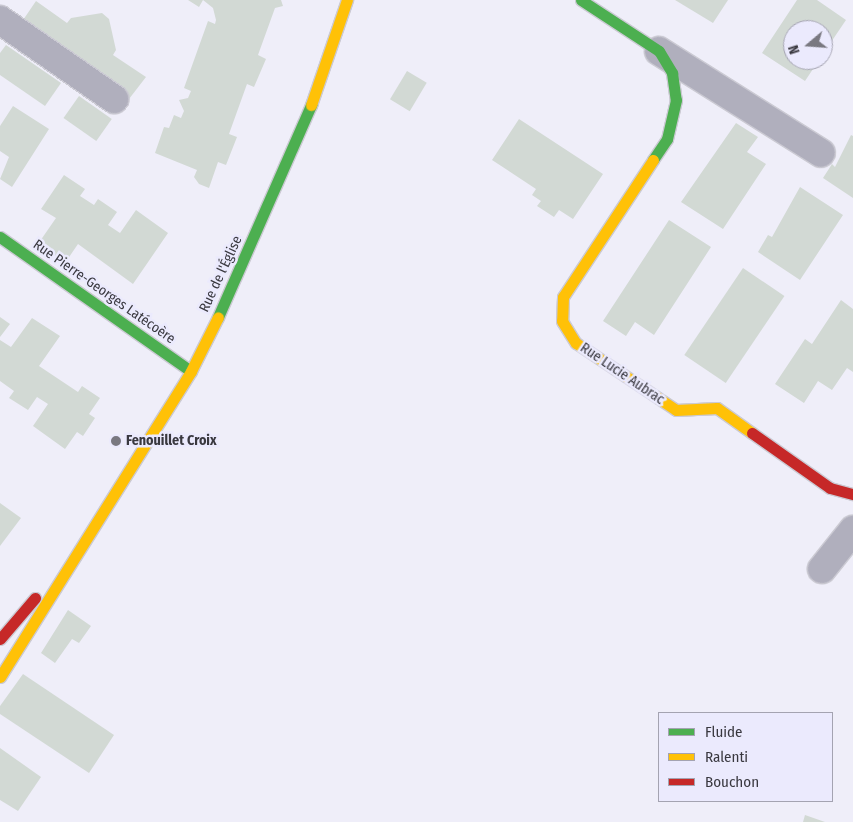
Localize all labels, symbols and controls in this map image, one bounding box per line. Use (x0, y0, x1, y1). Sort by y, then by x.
north arrow (783, 20, 833, 70)
text: N (785, 43, 804, 56)
street label: Rue de l'Église (196, 233, 246, 315)
street label: Rue Pierre-Georges Latécoère (30, 236, 178, 348)
street label: Rue Lucie Aubrac (577, 340, 667, 408)
place label: Fenouillet Croix (126, 433, 217, 449)
marker: Fenouillet Croix (110, 435, 122, 447)
legend (658, 712, 833, 802)
text: Fluide (705, 723, 742, 741)
text: Ralenti (705, 748, 748, 766)
text: Bouchon (705, 773, 759, 791)

